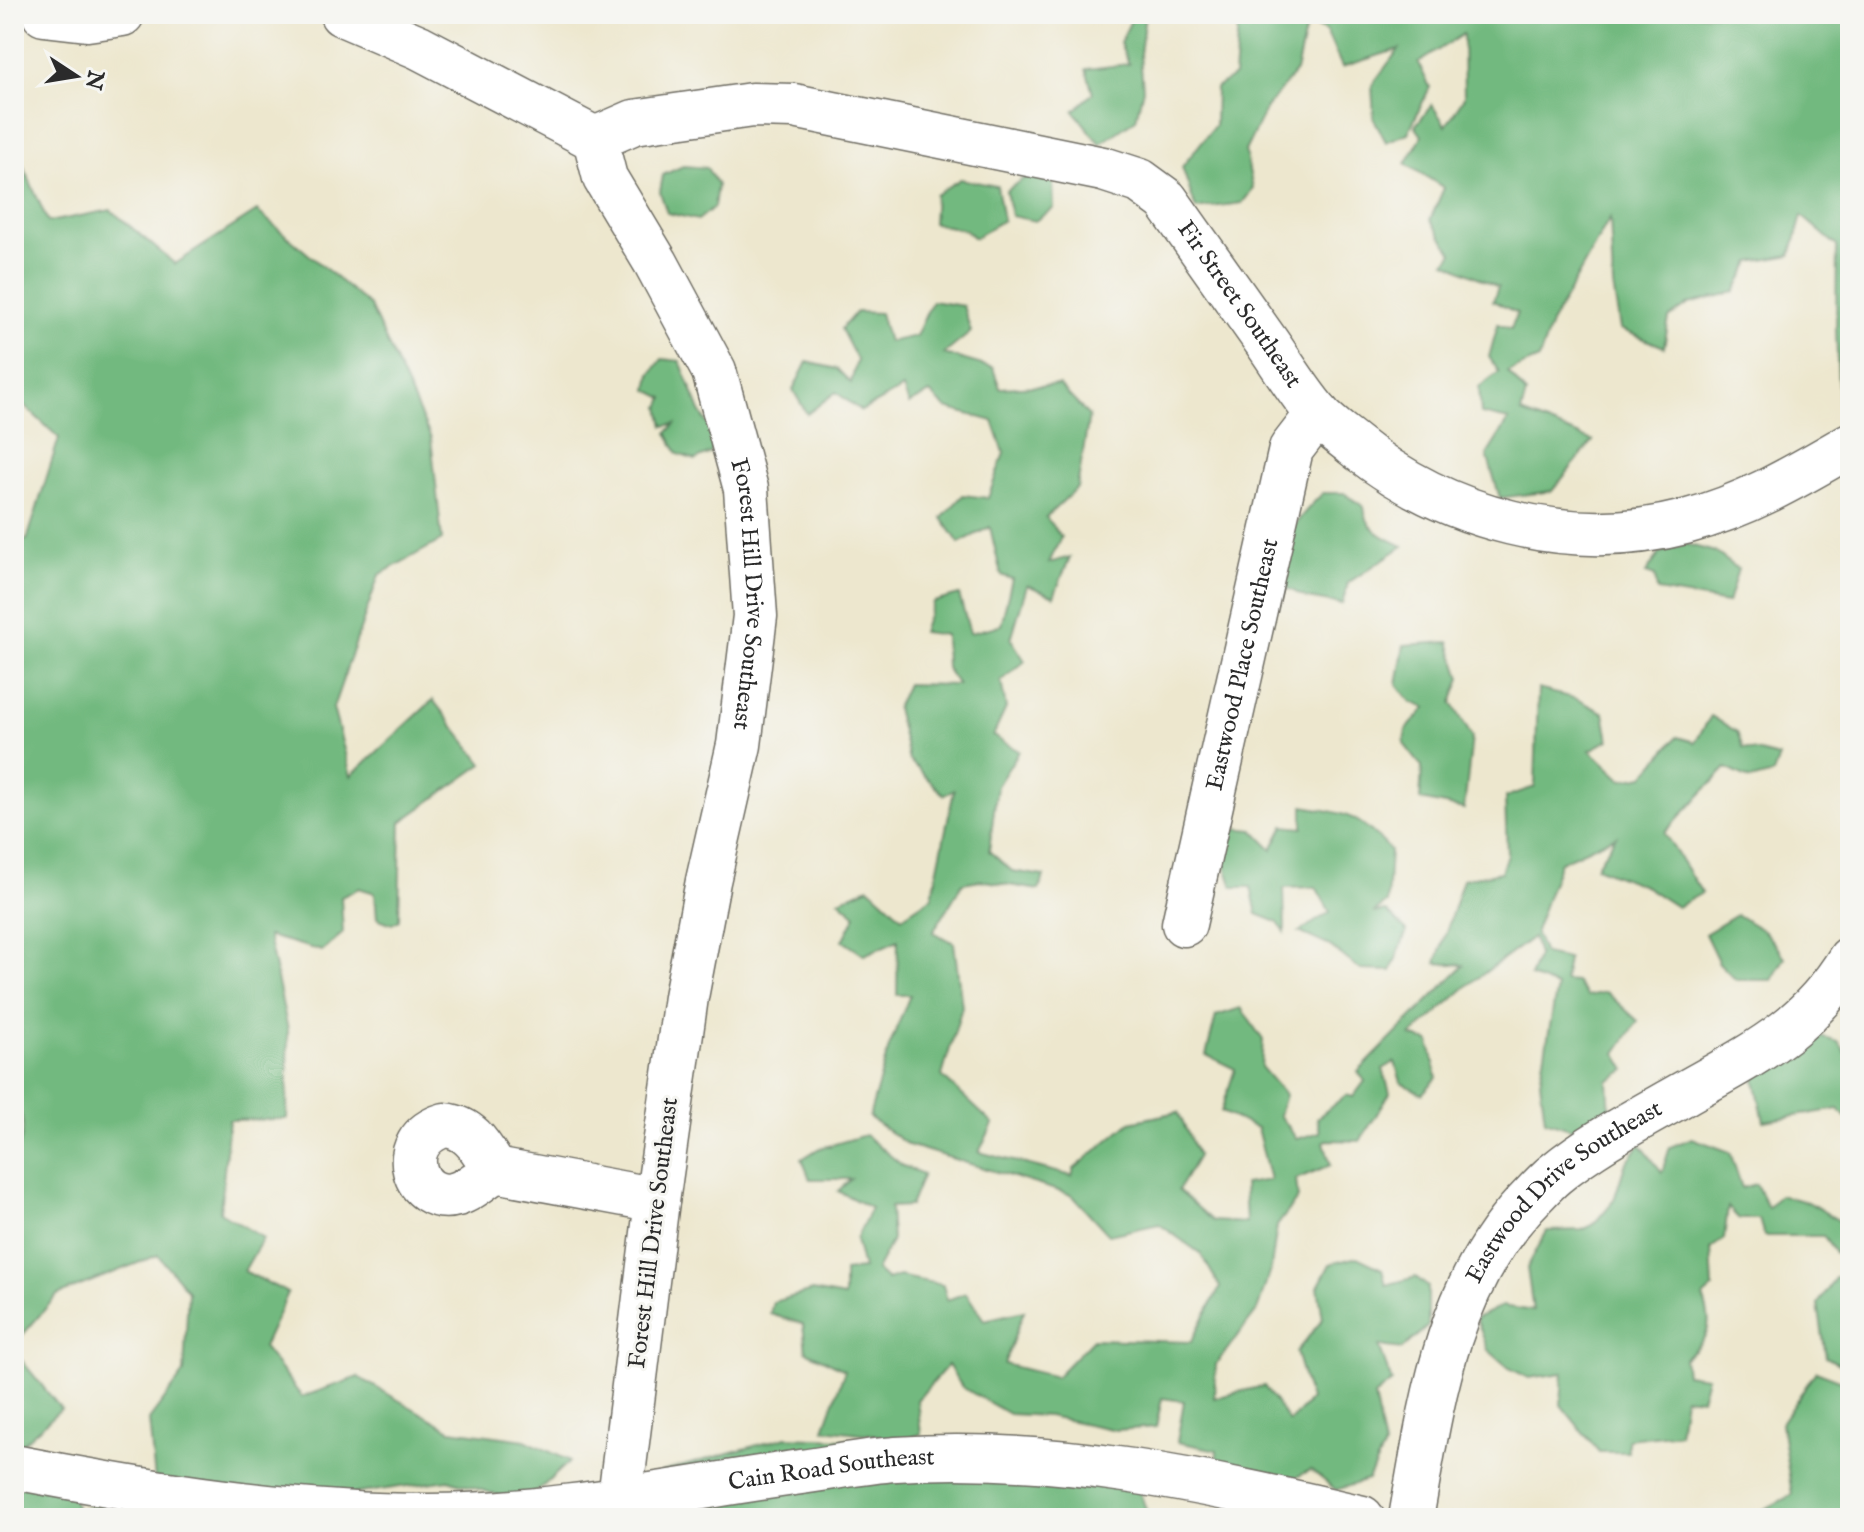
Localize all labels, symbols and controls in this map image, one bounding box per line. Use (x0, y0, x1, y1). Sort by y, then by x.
north arrow (36, 36, 116, 116)
text: N (78, 67, 109, 92)
street label: Fir Street Southeast (1170, 215, 1309, 394)
street label: Forest Hill Drive Southeast (723, 455, 771, 732)
street label: Eastwood Place Southeast (1199, 536, 1286, 793)
street label: Eastwood Drive Southeast (1459, 1093, 1668, 1288)
street label: Forest Hill Drive Southeast (622, 1096, 686, 1370)
street label: Cain Road Southeast (726, 1442, 935, 1498)

